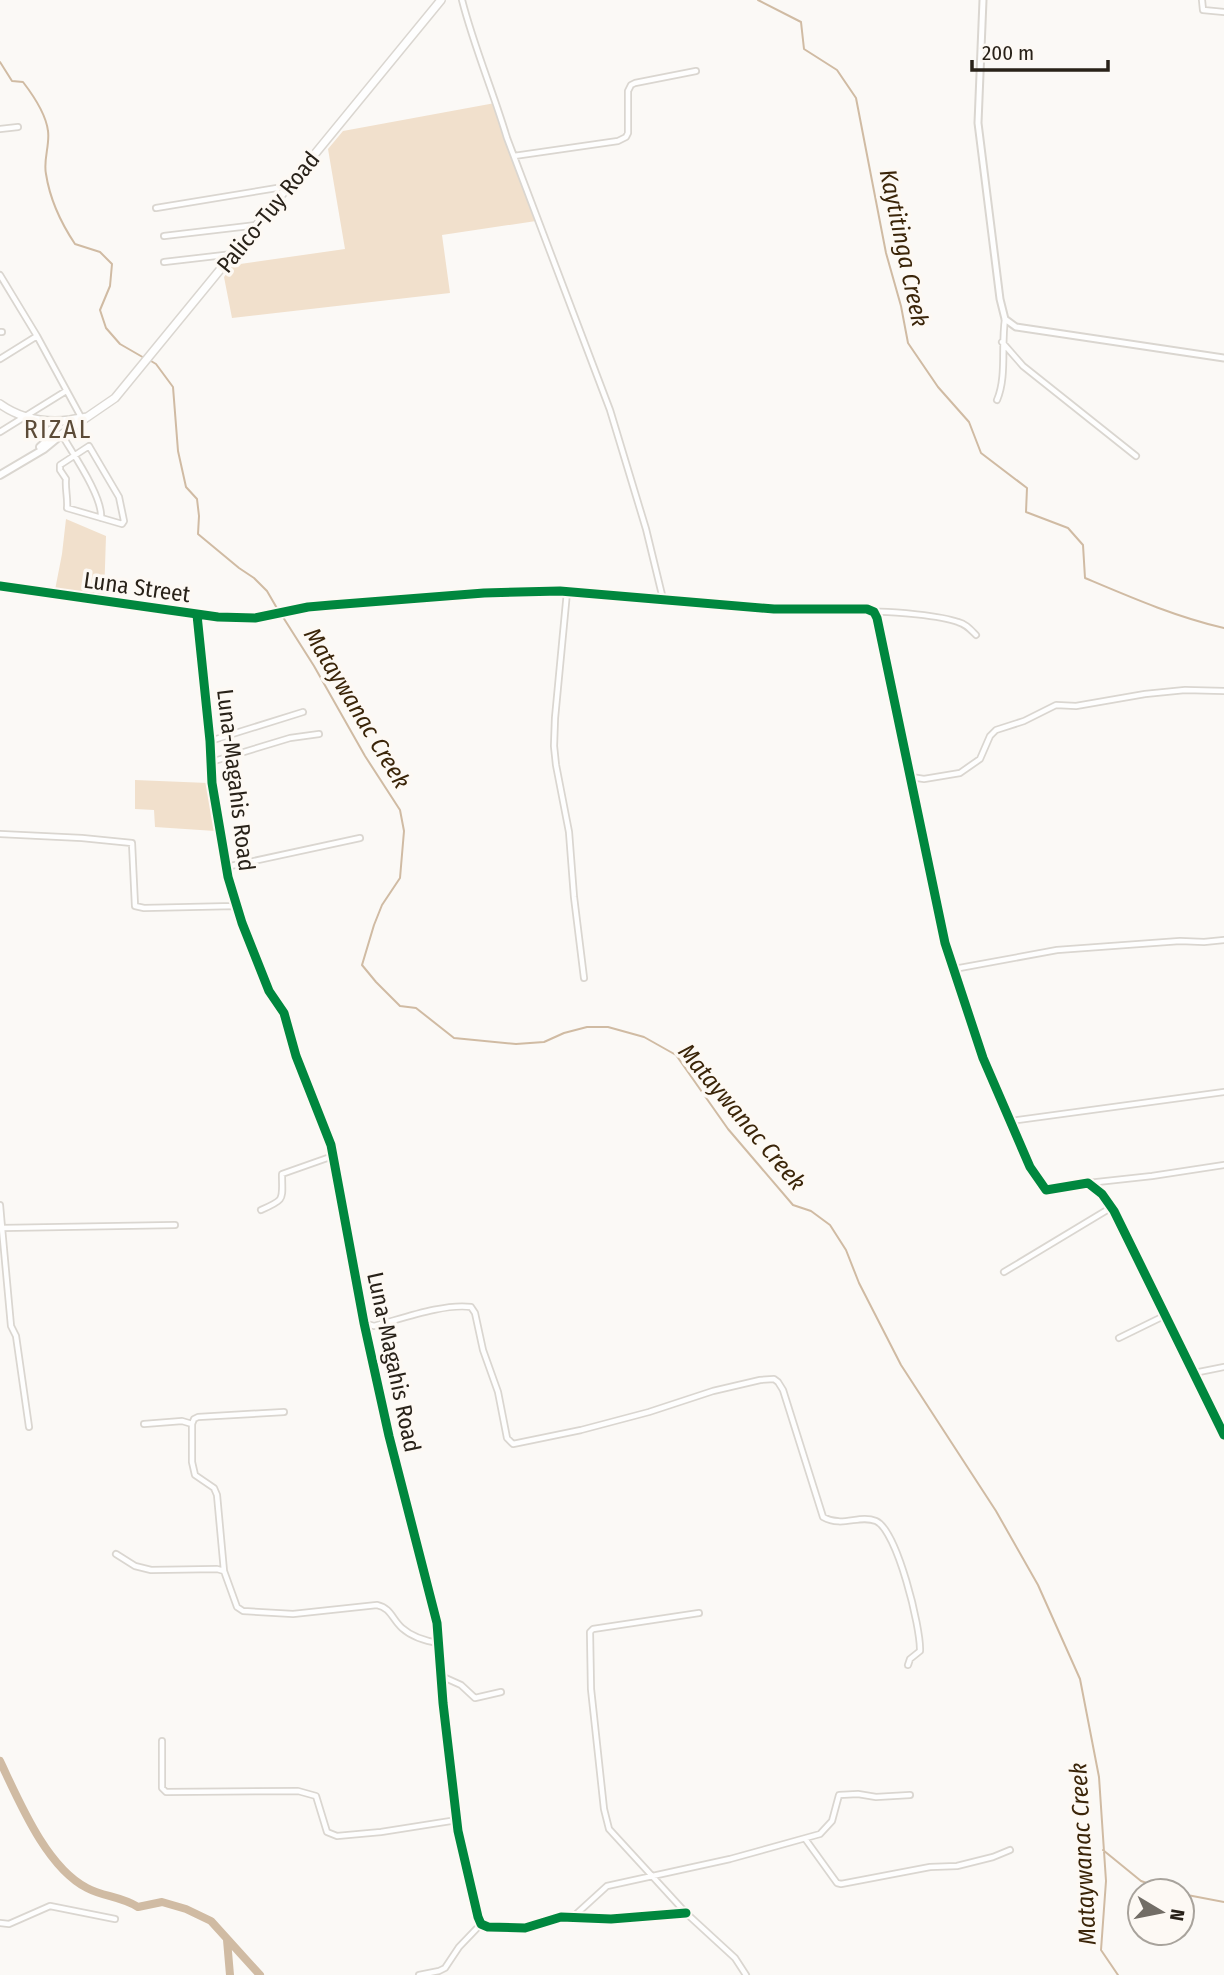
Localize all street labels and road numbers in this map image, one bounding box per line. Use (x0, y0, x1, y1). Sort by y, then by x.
street label: Palico-Tuy Road (211, 146, 325, 278)
street label: Luna Street (82, 566, 193, 608)
street label: Luna-Magahis Road (211, 687, 261, 873)
street label: Luna-Magahis Road (361, 1269, 427, 1455)

